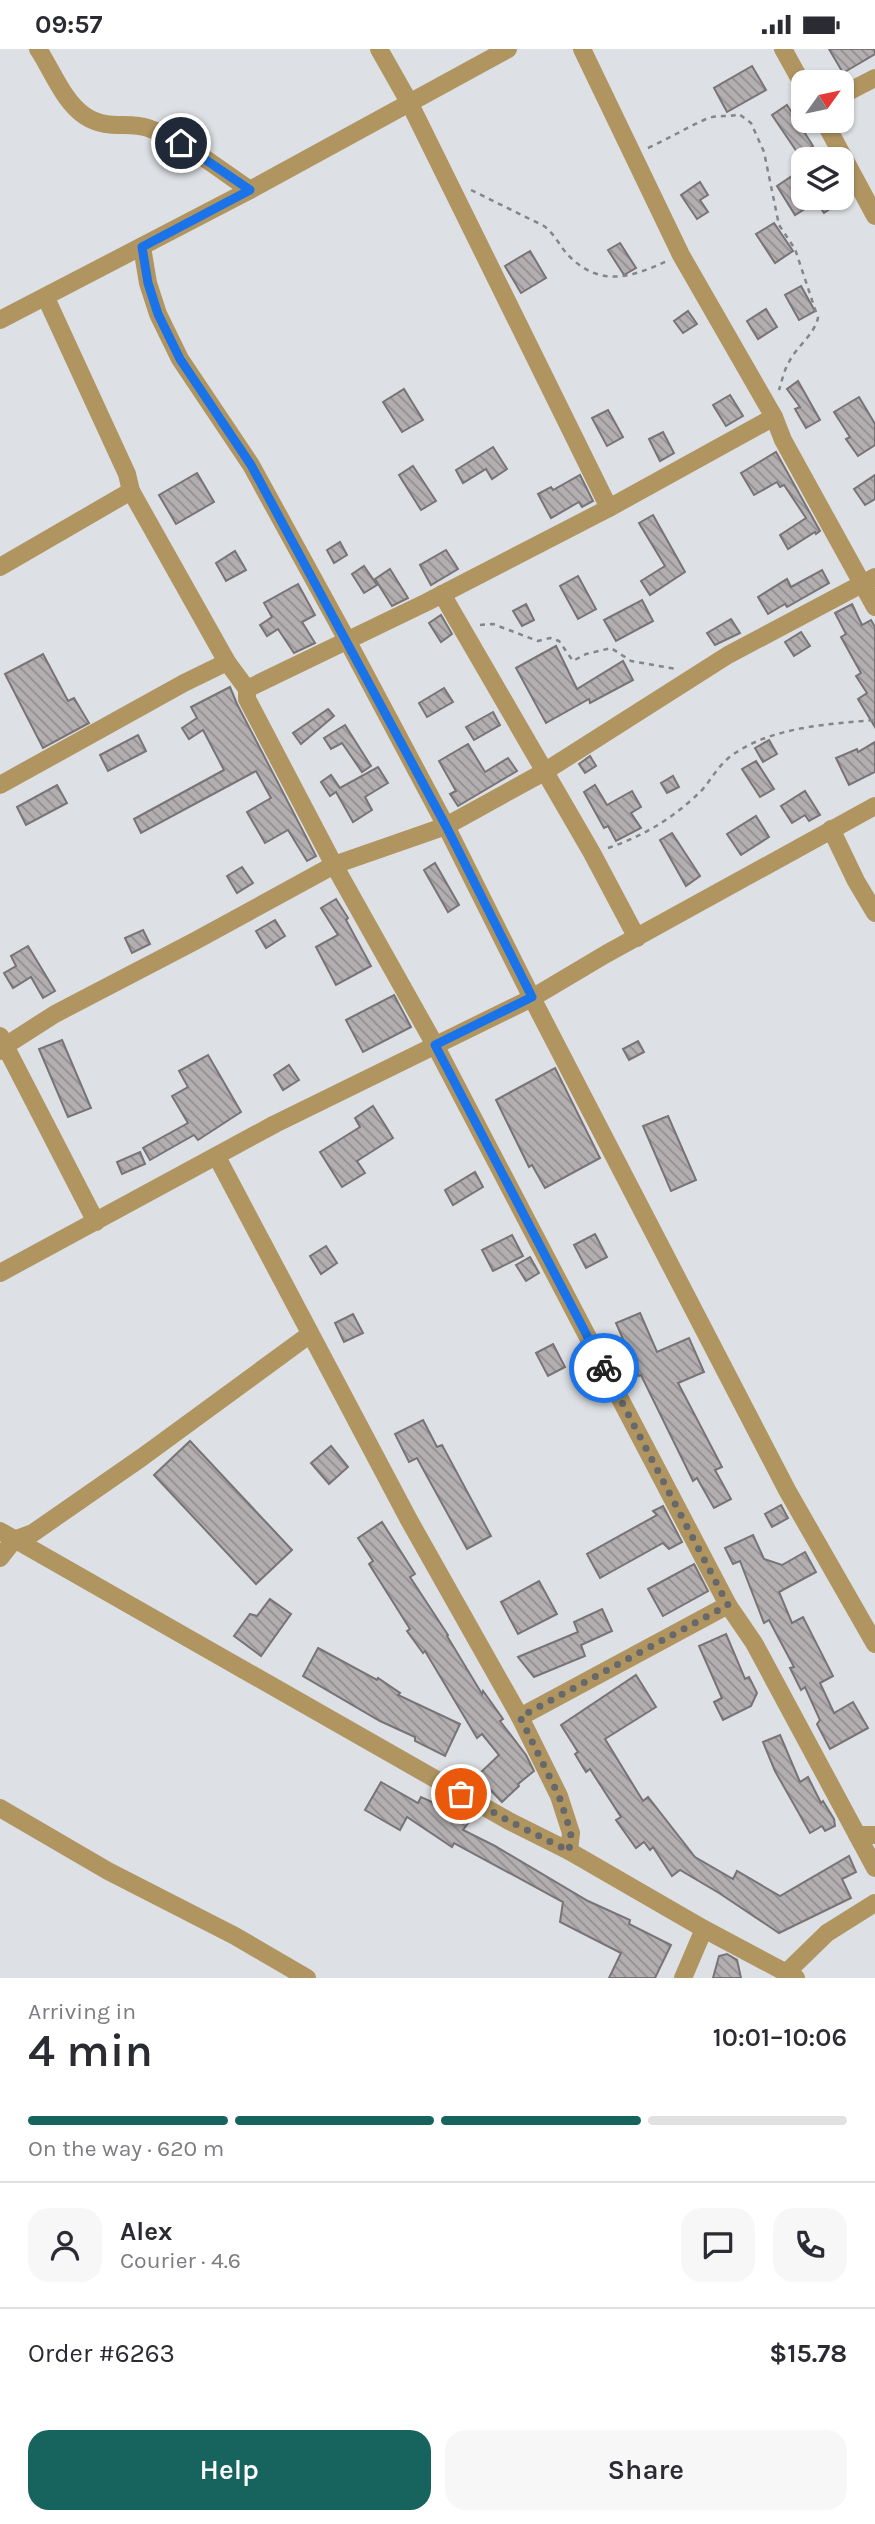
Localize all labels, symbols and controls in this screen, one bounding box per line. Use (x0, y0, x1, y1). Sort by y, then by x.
text: 09:57 (35, 9, 102, 40)
north arrow (791, 70, 854, 133)
map controls (791, 70, 854, 210)
pin (151, 113, 211, 173)
icon: home (162, 124, 200, 162)
button: layers (791, 147, 854, 210)
courier (569, 1333, 639, 1403)
icon: bike (585, 1349, 623, 1387)
pin (431, 1764, 491, 1824)
icon: bag (442, 1775, 480, 1813)
text: Arriving in (28, 1998, 136, 2025)
text: 10:01–10:06 (713, 2022, 847, 2053)
text: 4 min (28, 2024, 153, 2078)
text: On the way · 620 m (28, 2135, 224, 2162)
button: person (28, 2208, 102, 2282)
button: chat (681, 2208, 755, 2282)
button: phone (773, 2208, 847, 2282)
text: Alex (120, 2216, 172, 2247)
text: Courier · 4.6 (120, 2247, 241, 2274)
text: Order #6263 (28, 2338, 175, 2369)
text: $15.78 (769, 2338, 847, 2369)
button: Help (28, 2430, 431, 2510)
button: Share (445, 2430, 847, 2510)

